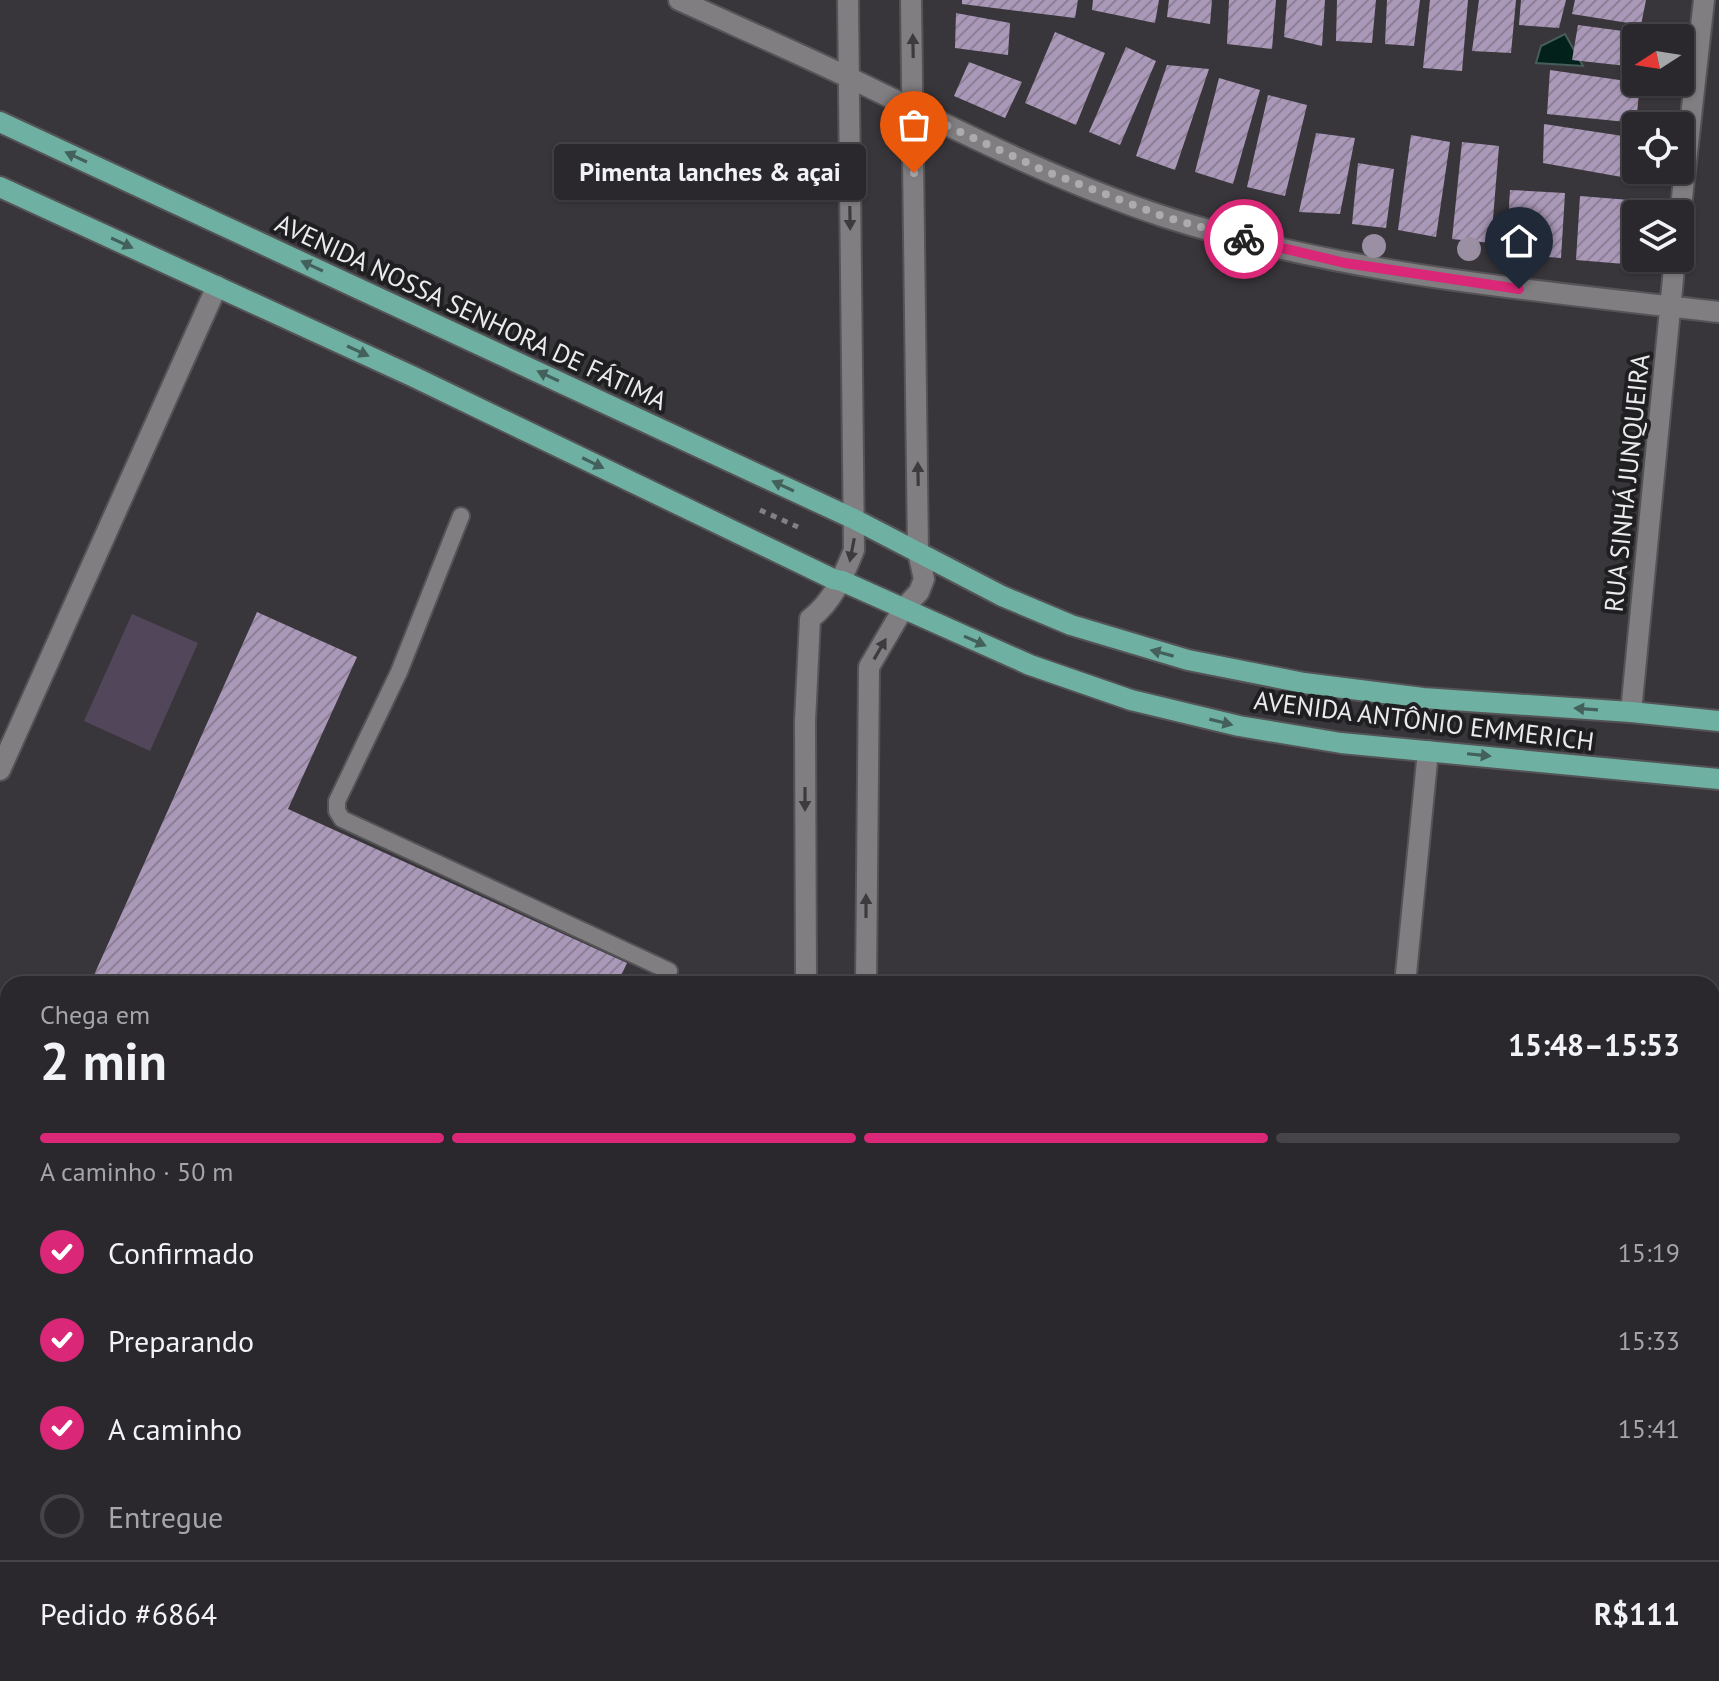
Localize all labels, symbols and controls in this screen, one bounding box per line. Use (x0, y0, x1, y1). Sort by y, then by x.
north arrow (1622, 24, 1694, 96)
map controls (1622, 24, 1694, 272)
one-way arrow (906, 33, 919, 58)
pin (880, 91, 948, 173)
icon: bag (892, 103, 936, 147)
button: locate (1622, 112, 1694, 184)
callout: Pimenta lanches & açai (554, 145, 866, 201)
one-way arrow (64, 150, 88, 164)
text: Pimenta lanches & açai (579, 155, 841, 188)
courier (1204, 199, 1284, 279)
button: layers (1622, 200, 1694, 272)
street label: AVENIDA NOSSA SENHORA DE FÁTIMA (270, 206, 672, 417)
one-way arrow (844, 206, 856, 231)
pin (1485, 207, 1553, 289)
icon: bike (1222, 217, 1266, 261)
icon: home (1497, 219, 1541, 263)
one-way arrow (110, 236, 133, 250)
one-way arrow (300, 259, 324, 273)
one-way arrow (346, 344, 370, 358)
street label: RUA SINHÁ JUNQUEIRA (1597, 352, 1656, 614)
one-way arrow (536, 369, 559, 383)
one-way arrow (581, 456, 604, 470)
one-way arrow (911, 461, 924, 486)
one-way arrow (772, 479, 795, 492)
one-way arrow (845, 538, 857, 563)
one-way arrow (963, 634, 986, 647)
one-way arrow (873, 638, 887, 660)
one-way arrow (1150, 646, 1174, 659)
street label: AVENIDA ANTÔNIO EMMERICH (1252, 683, 1596, 758)
one-way arrow (1573, 702, 1598, 715)
one-way arrow (1209, 716, 1234, 728)
one-way arrow (1467, 749, 1492, 762)
one-way arrow (799, 787, 811, 812)
one-way arrow (860, 893, 872, 918)
text: Chega em (40, 998, 150, 1031)
text: 15:48–15:53 (1508, 1025, 1680, 1064)
text: 2 min (40, 1027, 167, 1094)
text: A caminho · 50 m (40, 1155, 233, 1188)
icon: check (40, 1230, 84, 1274)
text: Confirmado (108, 1233, 254, 1272)
text: 15:19 (1618, 1236, 1680, 1269)
icon: check (40, 1318, 84, 1362)
text: Preparando (108, 1321, 254, 1360)
text: 15:33 (1618, 1324, 1680, 1357)
icon: check (40, 1406, 84, 1450)
text: A caminho (108, 1409, 242, 1448)
text: 15:41 (1618, 1412, 1680, 1445)
text: Entregue (108, 1497, 223, 1536)
text: Pedido #6864 (40, 1594, 217, 1633)
text: R$111 (1594, 1594, 1680, 1633)

